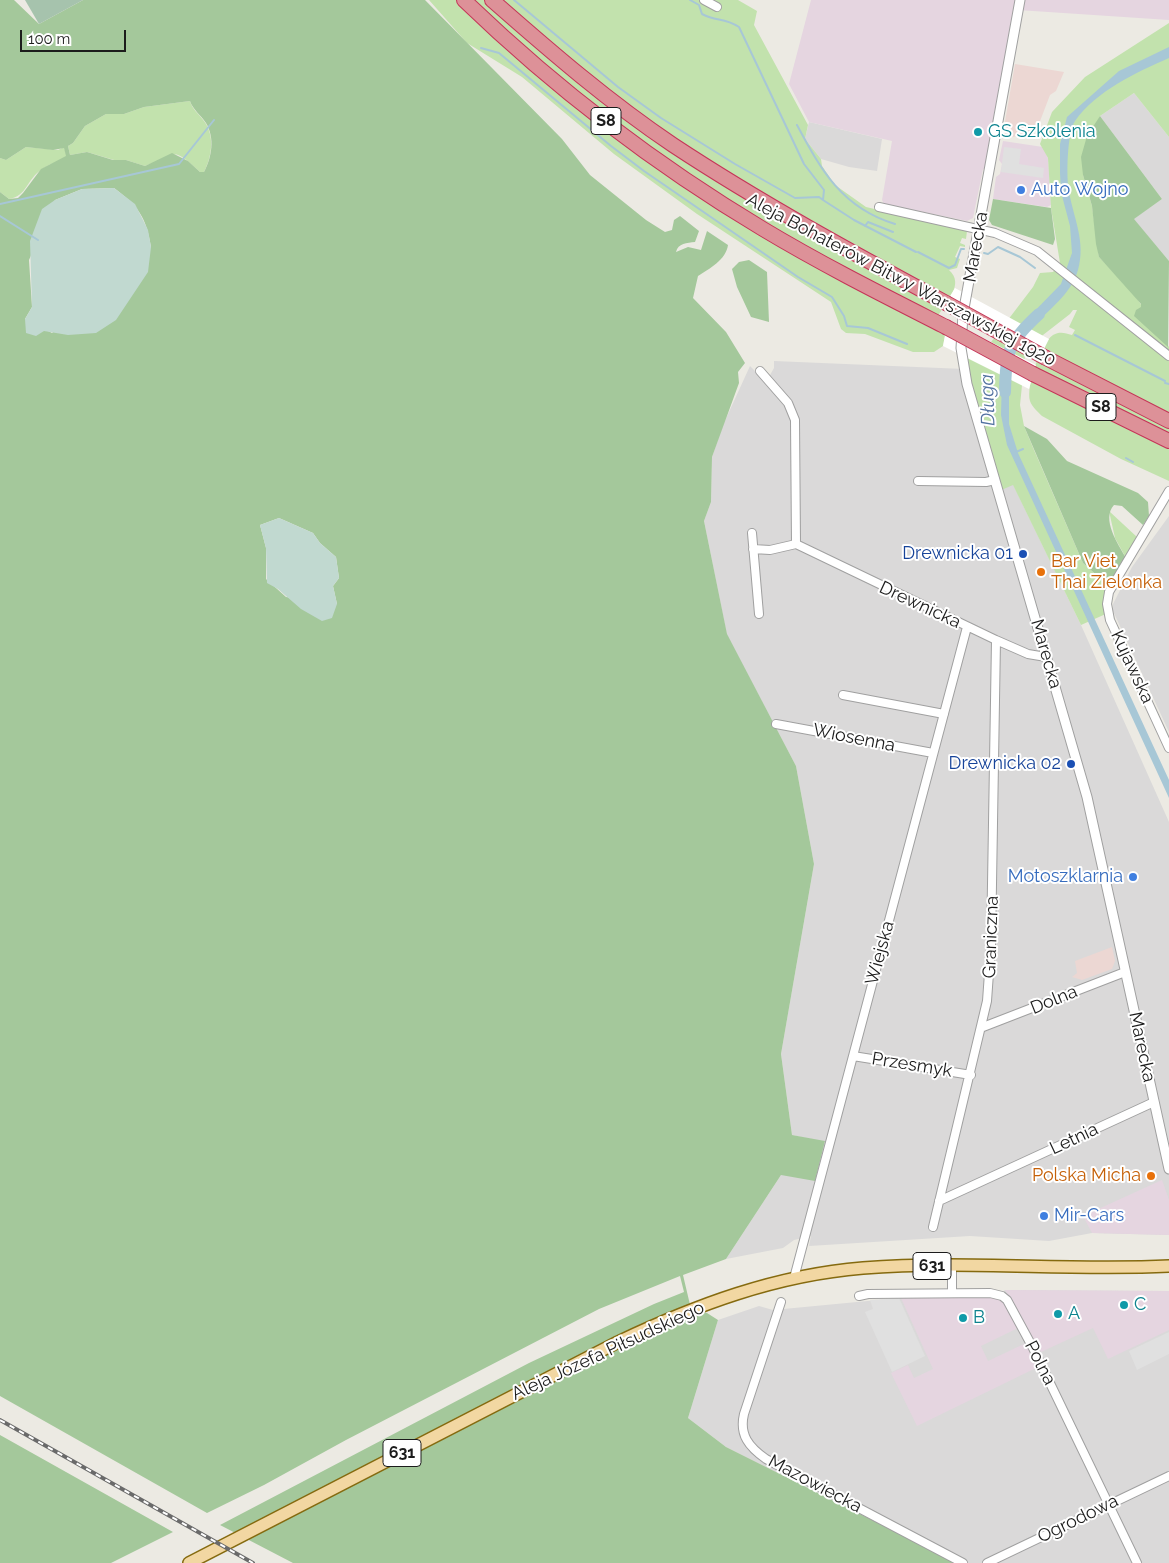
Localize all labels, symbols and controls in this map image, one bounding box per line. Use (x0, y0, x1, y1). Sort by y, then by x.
scale bar (22, 20, 129, 52)
text: 100 m (28, 30, 70, 48)
road number: S8 (591, 108, 621, 134)
place label: GS Szkolenia (988, 121, 1096, 143)
marker: GS Szkolenia (972, 126, 984, 138)
place label: Auto Wojno (1031, 179, 1128, 201)
marker: Auto Wojno (1015, 184, 1027, 196)
street label: Aleja Bohaterów Bitwy Warszawskiej 1920 (743, 189, 1059, 371)
street label: Marecka (959, 210, 993, 284)
water label: Długa (976, 374, 1000, 426)
road number: S8 (1086, 394, 1116, 421)
place label: Drewnicka 01 (902, 543, 1013, 565)
marker: Drewnicka 01 (1017, 548, 1029, 560)
place label: Bar Viet Thai Zielonka (1051, 551, 1162, 594)
marker: Bar Viet Thai Zielonka (1035, 566, 1047, 578)
street label: Drewnicka (876, 577, 964, 633)
street label: Marecka (1026, 617, 1066, 691)
street label: Kujawska (1106, 627, 1158, 707)
street label: Wiosenna (811, 719, 897, 757)
place label: Drewnicka 02 (949, 753, 1061, 775)
marker: Drewnicka 02 (1065, 758, 1077, 770)
place label: Motoszklarnia (1008, 866, 1123, 888)
marker: Motoszklarnia (1127, 871, 1139, 883)
street label: Graniczna (979, 895, 1003, 979)
street label: Wiejska (861, 919, 899, 987)
street label: Dolna (1027, 981, 1081, 1019)
street label: Marecka (1124, 1010, 1160, 1084)
street label: Przesmyk (870, 1048, 954, 1082)
street label: Letnia (1046, 1118, 1102, 1160)
place label: Polska Micha (1032, 1165, 1141, 1187)
marker: Polska Micha (1145, 1170, 1157, 1182)
place label: Mir-Cars (1054, 1205, 1124, 1227)
marker: Mir-Cars (1038, 1210, 1050, 1222)
road number: 631 (913, 1252, 951, 1280)
place label: C (1134, 1294, 1146, 1316)
street label: Aleja Józefa Piłsudskiego (508, 1297, 708, 1405)
marker: C (1118, 1299, 1130, 1311)
place label: A (1068, 1303, 1080, 1325)
place label: B (973, 1307, 985, 1329)
marker: A (1052, 1308, 1064, 1320)
marker: B (957, 1312, 969, 1324)
street label: Polna (1020, 1337, 1060, 1389)
road number: 631 (383, 1440, 421, 1466)
street label: Mazowiecka (765, 1450, 865, 1518)
street label: Ogrodowa (1034, 1490, 1122, 1548)

